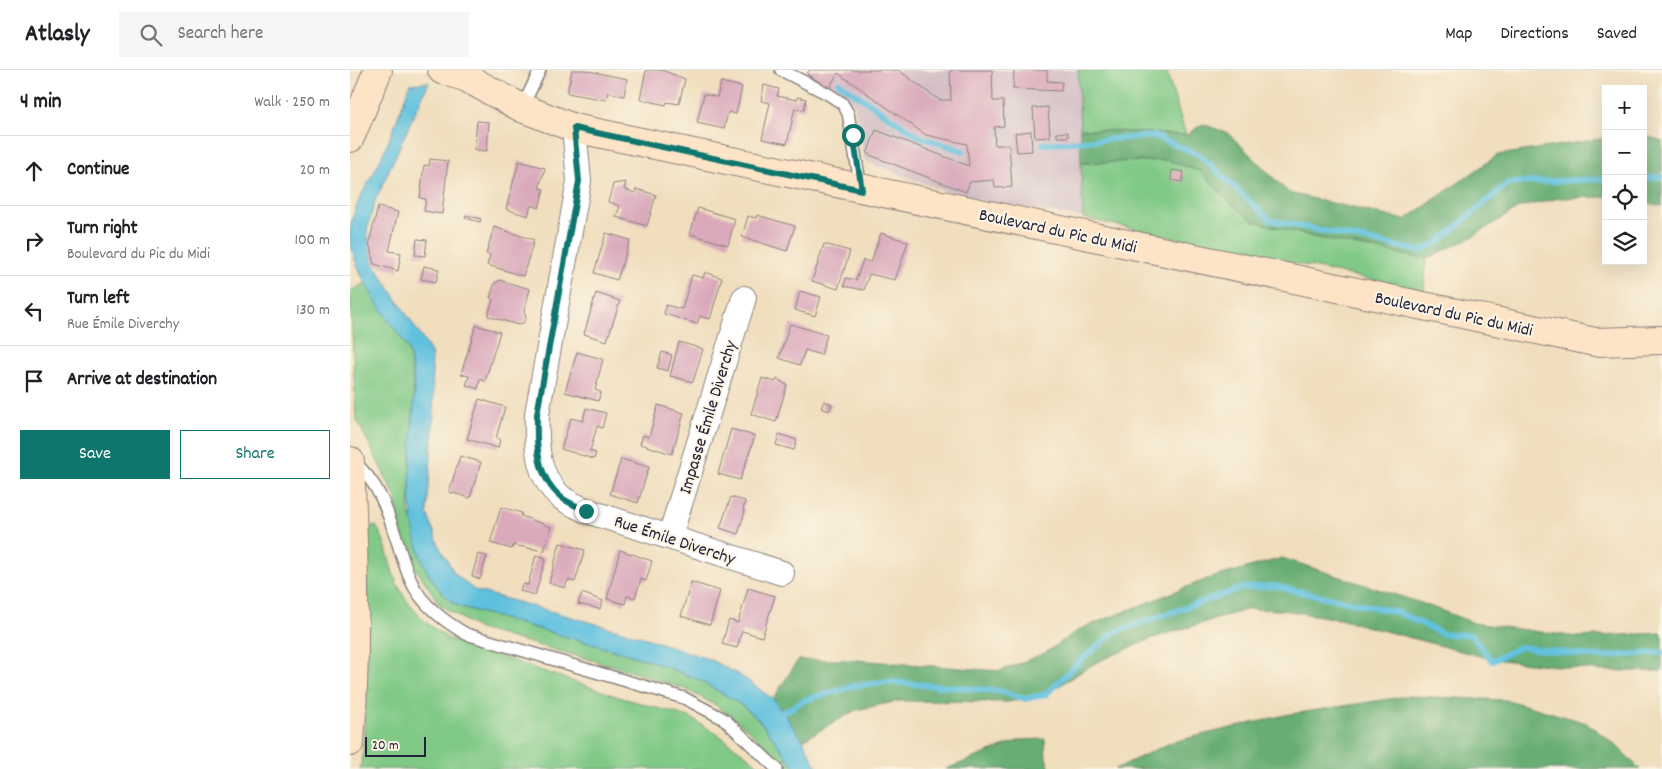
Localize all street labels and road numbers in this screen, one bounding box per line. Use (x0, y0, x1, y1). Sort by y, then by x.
street label: Boulevard du Pic du Midi (976, 204, 1139, 261)
street label: Boulevard du Pic du Midi (1372, 287, 1535, 344)
street label: Impasse Émile Diverchy (674, 337, 745, 498)
street label: Rue Émile Diverchy (610, 510, 739, 573)

